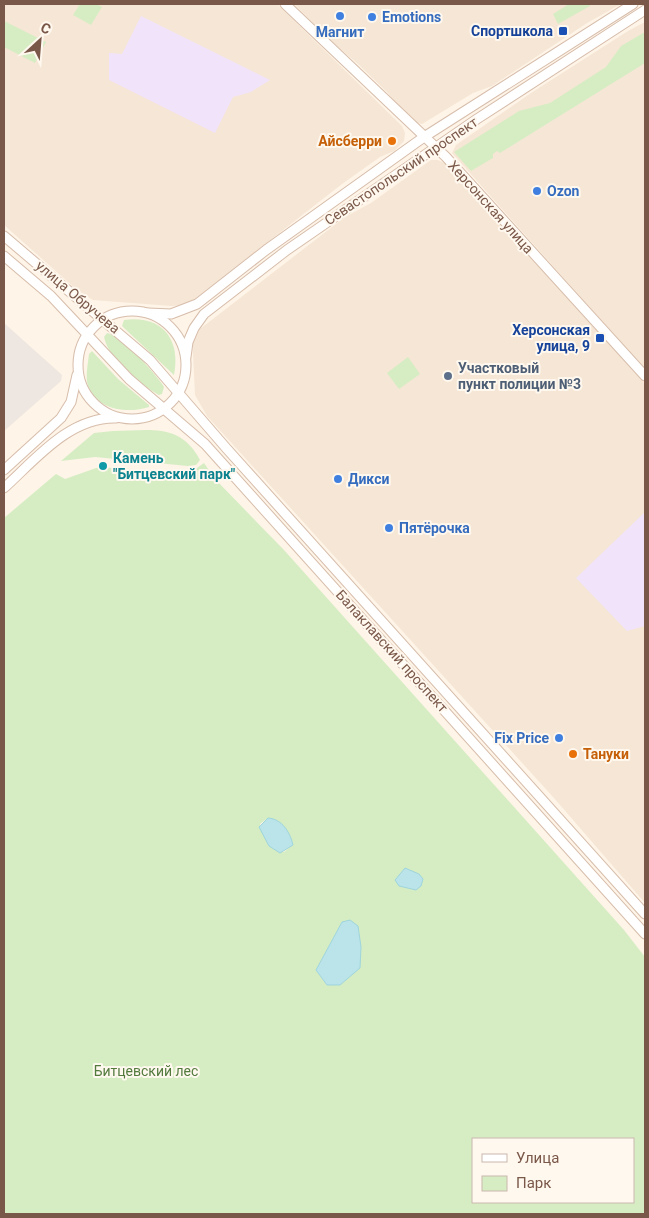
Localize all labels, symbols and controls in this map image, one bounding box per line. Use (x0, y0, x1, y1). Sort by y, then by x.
place label: Emotions (382, 9, 441, 25)
marker: Магнит (334, 10, 346, 22)
marker: Emotions (366, 11, 378, 23)
north arrow (15, 15, 65, 65)
text: С (38, 19, 53, 38)
place label: Спортшкола (471, 23, 554, 39)
place label: Магнит (316, 24, 364, 40)
marker: Спортшкола (557, 25, 569, 37)
street label: Севастопольский проспект (321, 114, 481, 228)
place label: Айсберри (318, 133, 382, 149)
marker: Айсберри (386, 135, 398, 147)
street label: Херсонская улица (445, 157, 537, 257)
place label: Ozon (547, 183, 580, 199)
marker: Ozon (531, 185, 543, 197)
street label: улица Обручева (33, 257, 123, 337)
place label: Херсонская улица, 9 (512, 322, 590, 354)
marker: Херсонская улица, 9 (594, 332, 606, 344)
place label: Участковый пункт полиции №3 (458, 360, 581, 392)
marker: Участковый пункт полиции №3 (442, 370, 454, 382)
place label: Камень "Битцевский парк" (113, 450, 236, 482)
marker: Камень "Битцевский парк" (97, 460, 109, 472)
place label: Дикси (348, 471, 389, 487)
marker: Дикси (332, 473, 344, 485)
place label: Пятёрочка (399, 520, 470, 536)
marker: Пятёрочка (383, 522, 395, 534)
street label: Балаклавский проспект (333, 587, 451, 716)
place label: Fix Price (494, 730, 549, 746)
marker: Fix Price (553, 732, 565, 744)
place label: Тануки (583, 746, 629, 762)
marker: Тануки (567, 748, 579, 760)
park label: Битцевский лес (94, 1063, 198, 1079)
legend (472, 1138, 634, 1203)
text: Улица (516, 1149, 559, 1167)
text: Парк (516, 1174, 551, 1192)

